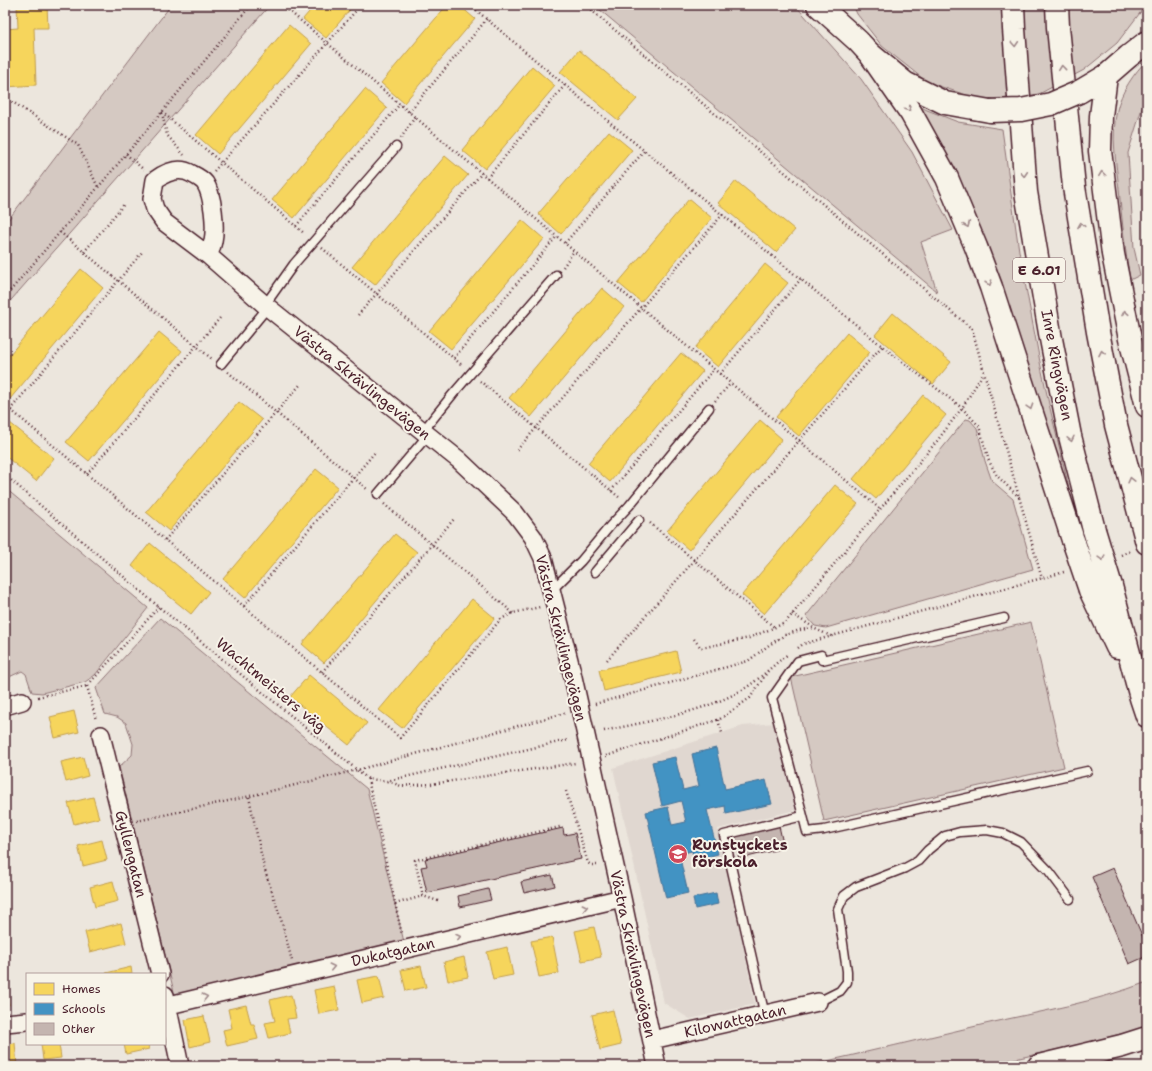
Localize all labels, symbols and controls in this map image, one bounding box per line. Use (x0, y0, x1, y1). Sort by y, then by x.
one-way arrow (1010, 41, 1019, 47)
one-way arrow (1058, 65, 1067, 71)
one-way arrow (903, 105, 911, 112)
one-way arrow (1098, 170, 1107, 177)
one-way arrow (1020, 171, 1029, 177)
one-way arrow (962, 220, 970, 228)
one-way arrow (1077, 222, 1085, 228)
road number: E 6.01 (1013, 258, 1065, 282)
one-way arrow (985, 280, 993, 287)
street label: Inre Ringvägen (1036, 308, 1078, 422)
one-way arrow (1121, 310, 1129, 317)
street label: Västra Skrävlingevägen (289, 321, 435, 445)
one-way arrow (1098, 350, 1107, 356)
one-way arrow (1025, 403, 1034, 410)
one-way arrow (1067, 436, 1075, 443)
one-way arrow (1127, 476, 1135, 483)
street label: Västra Skrävlingevägen (531, 553, 591, 723)
one-way arrow (1097, 554, 1106, 561)
street label: Wachtmeisters väg (212, 633, 330, 737)
street label: Gyllengatan (111, 808, 151, 900)
place label: Runstyckets förskola (692, 835, 788, 872)
school or university icon: Runstyckets förskola (667, 843, 689, 865)
street label: Västra Skrävlingevägen (605, 868, 661, 1040)
one-way arrow (582, 904, 588, 912)
street label: Dukatgatan (349, 933, 437, 971)
one-way arrow (455, 933, 461, 941)
one-way arrow (329, 963, 335, 971)
legend (26, 973, 166, 1045)
text: Homes (62, 981, 101, 997)
one-way arrow (202, 993, 208, 1001)
street label: Kilowattgatan (682, 1000, 788, 1042)
text: Schools (62, 1001, 106, 1017)
text: Other (62, 1021, 96, 1037)

